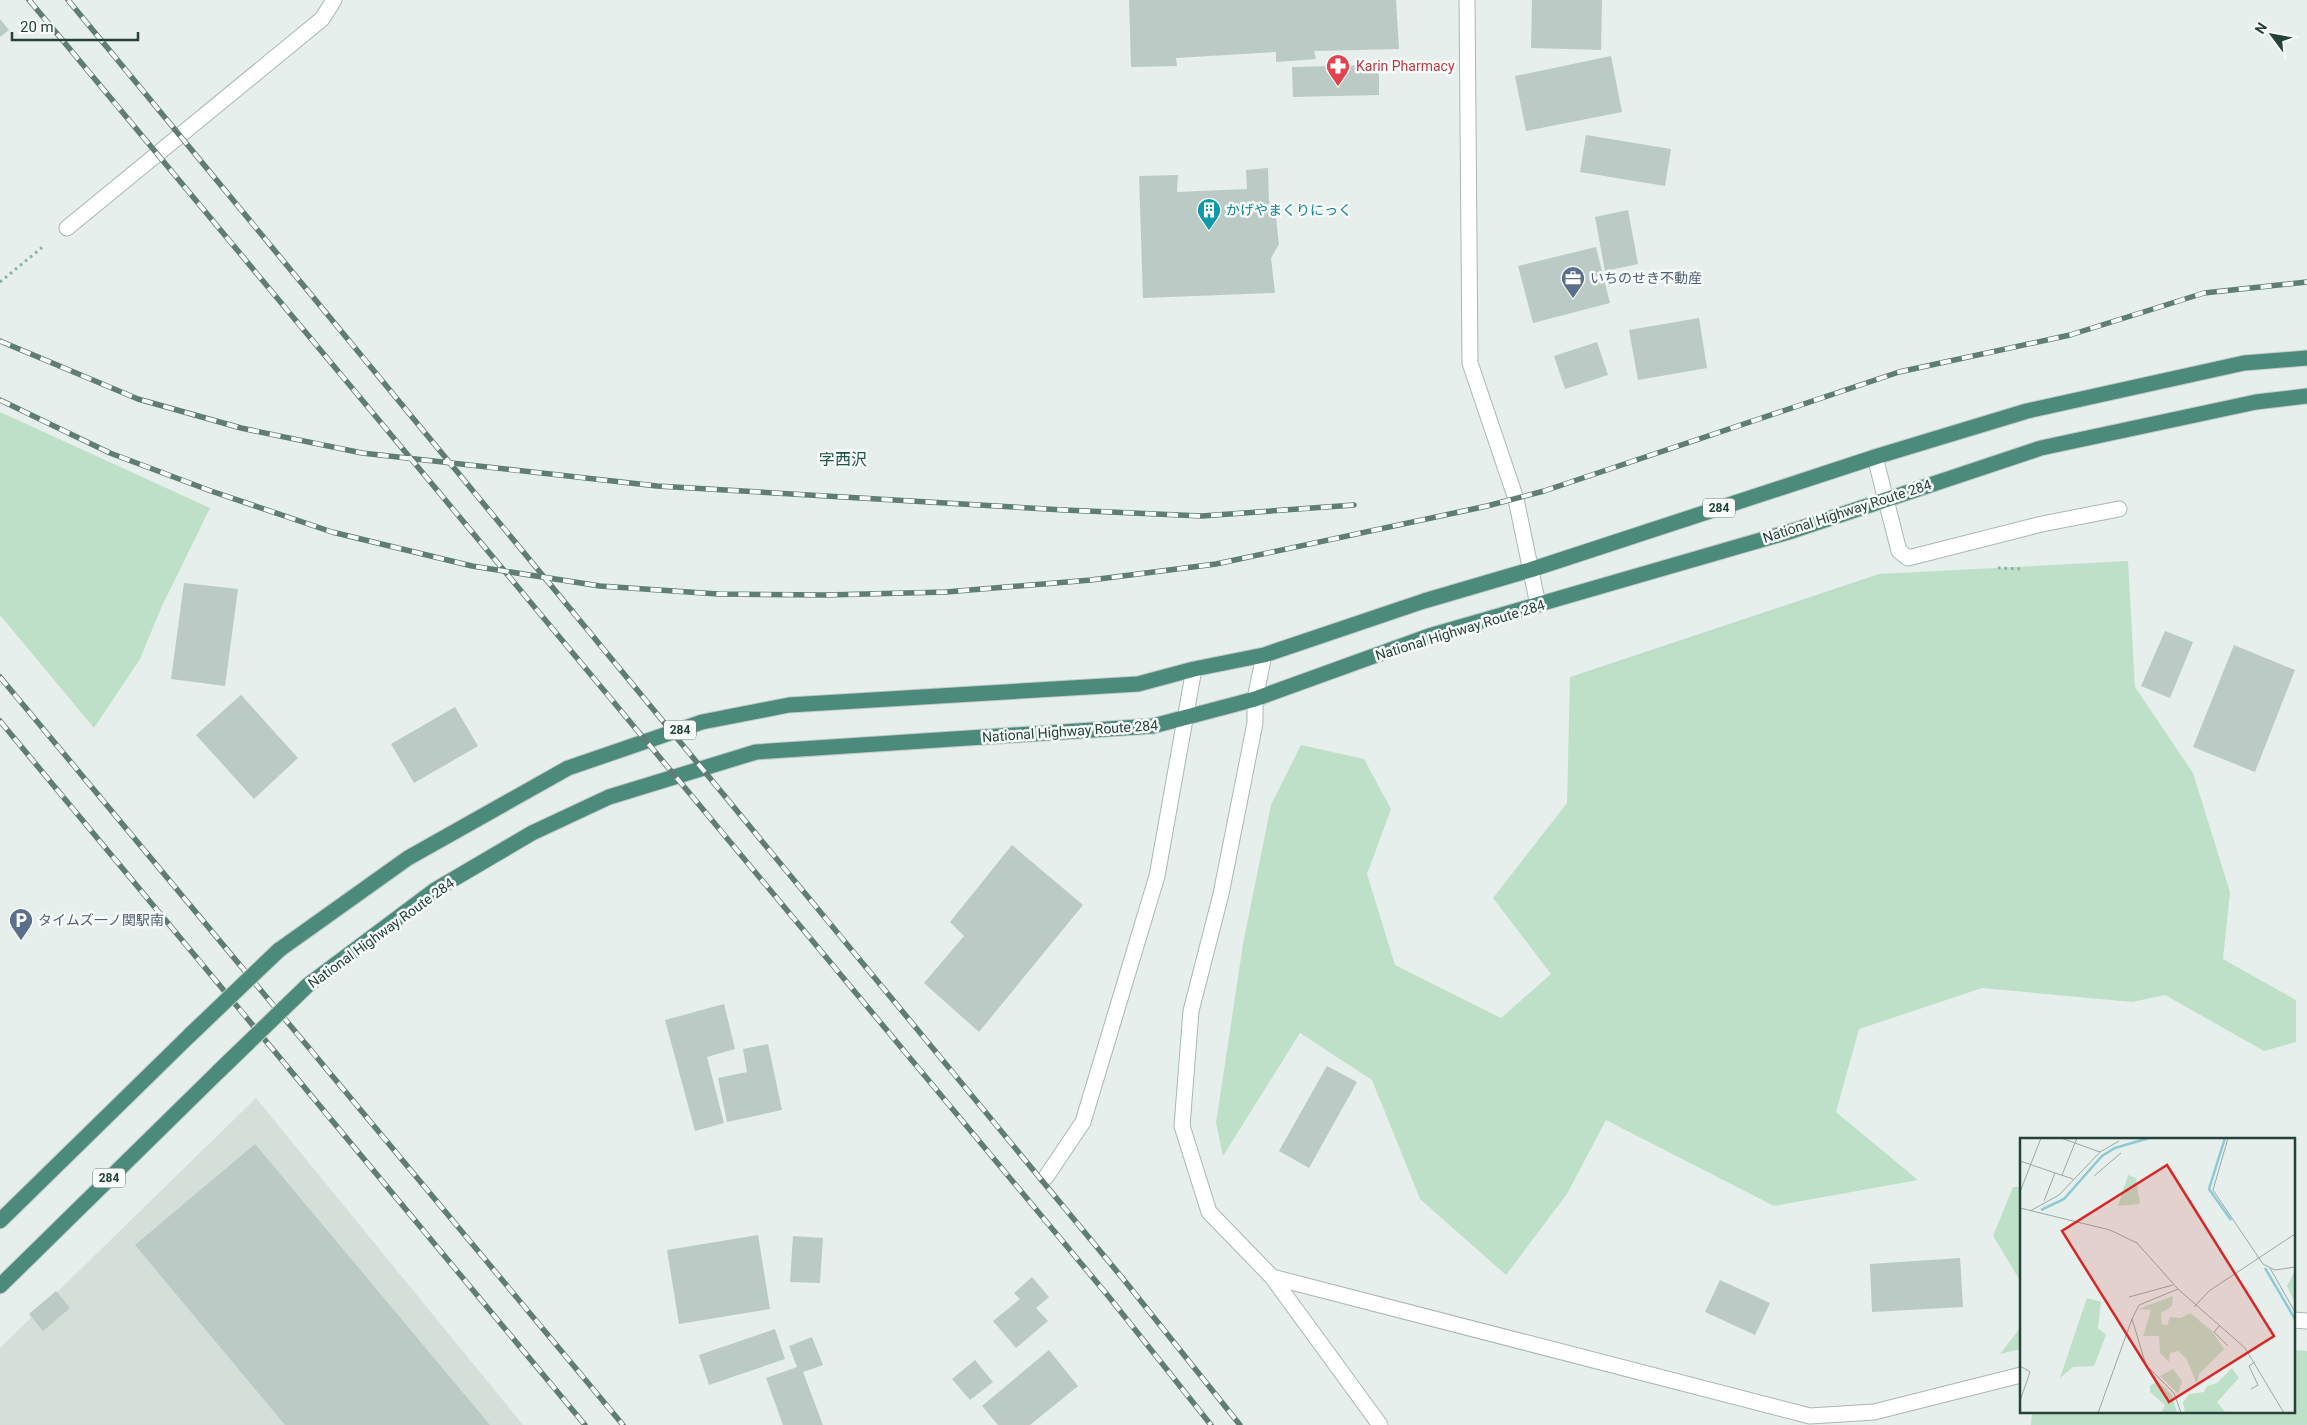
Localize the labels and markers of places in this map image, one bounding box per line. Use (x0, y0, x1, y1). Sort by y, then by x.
pharmacy icon: Karin Pharmacy (1325, 53, 1351, 87)
place label: Karin Pharmacy (1356, 58, 1455, 74)
building icon: かげやまくりにっく (1196, 197, 1222, 231)
place label: かげやまくりにっく (1226, 202, 1352, 218)
office icon: いちのせき不動産 (1560, 265, 1586, 299)
place label: いちのせき不動産 (1590, 270, 1702, 286)
parking icon: タイムズ一ノ関駅南 (8, 907, 34, 941)
place label: タイムズ一ノ関駅南 (38, 912, 164, 928)

